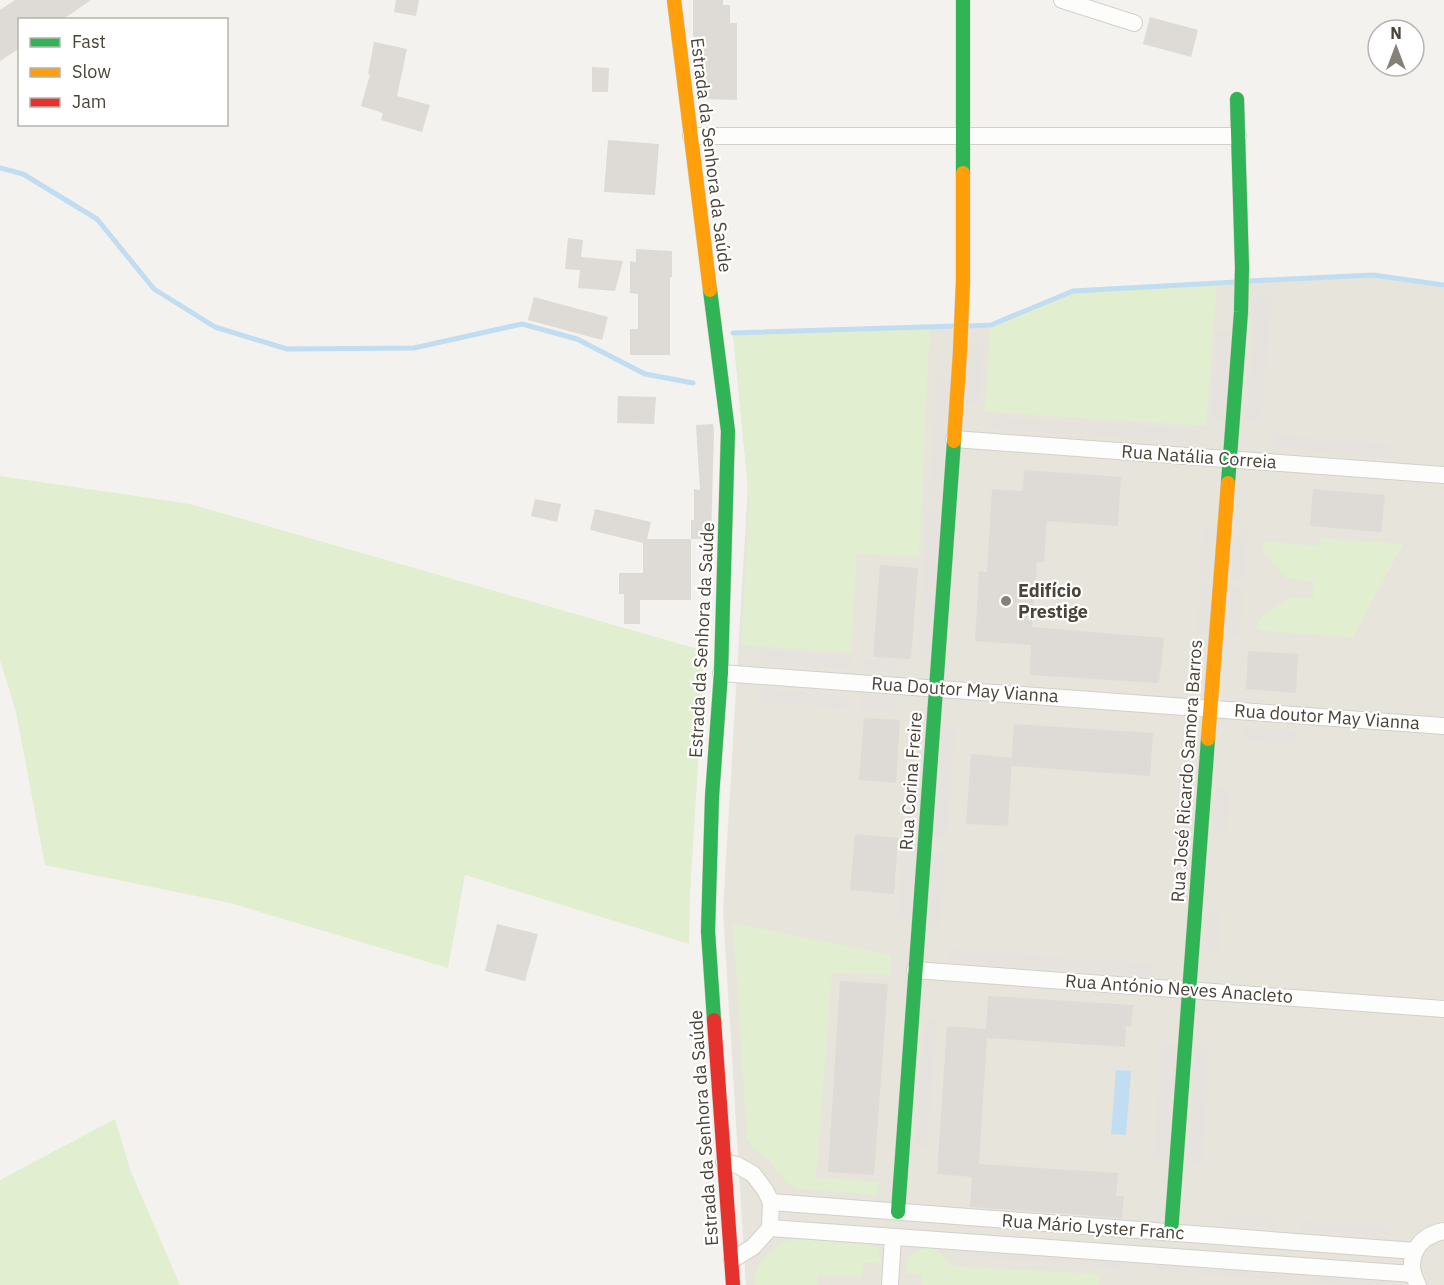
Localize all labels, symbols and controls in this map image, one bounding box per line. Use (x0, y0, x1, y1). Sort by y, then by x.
legend (18, 18, 228, 126)
north arrow (1366, 18, 1426, 78)
text: N (1390, 23, 1402, 43)
text: Fast (72, 30, 106, 53)
street label: Estrada da Senhora da Saúde (686, 36, 737, 274)
text: Slow (72, 60, 111, 83)
text: Jam (72, 90, 107, 113)
street label: Rua Natália Correia (1121, 440, 1278, 473)
street label: Estrada da Senhora da Saúde (684, 521, 719, 759)
place label: Edifício Prestige (1018, 579, 1088, 623)
marker: Edifício Prestige (999, 594, 1013, 608)
street label: Rua José Ricardo Samora Barros (1166, 639, 1207, 903)
street label: Rua Doutor May Vianna (871, 671, 1060, 708)
street label: Rua doutor May Vianna (1233, 699, 1421, 734)
street label: Rua Corina Freire (894, 711, 927, 851)
street label: Rua António Neves Anacleto (1064, 969, 1294, 1008)
street label: Estrada da Senhora da Saúde (684, 1009, 723, 1247)
street label: Rua Mário Lyster Franc (1001, 1209, 1185, 1244)

